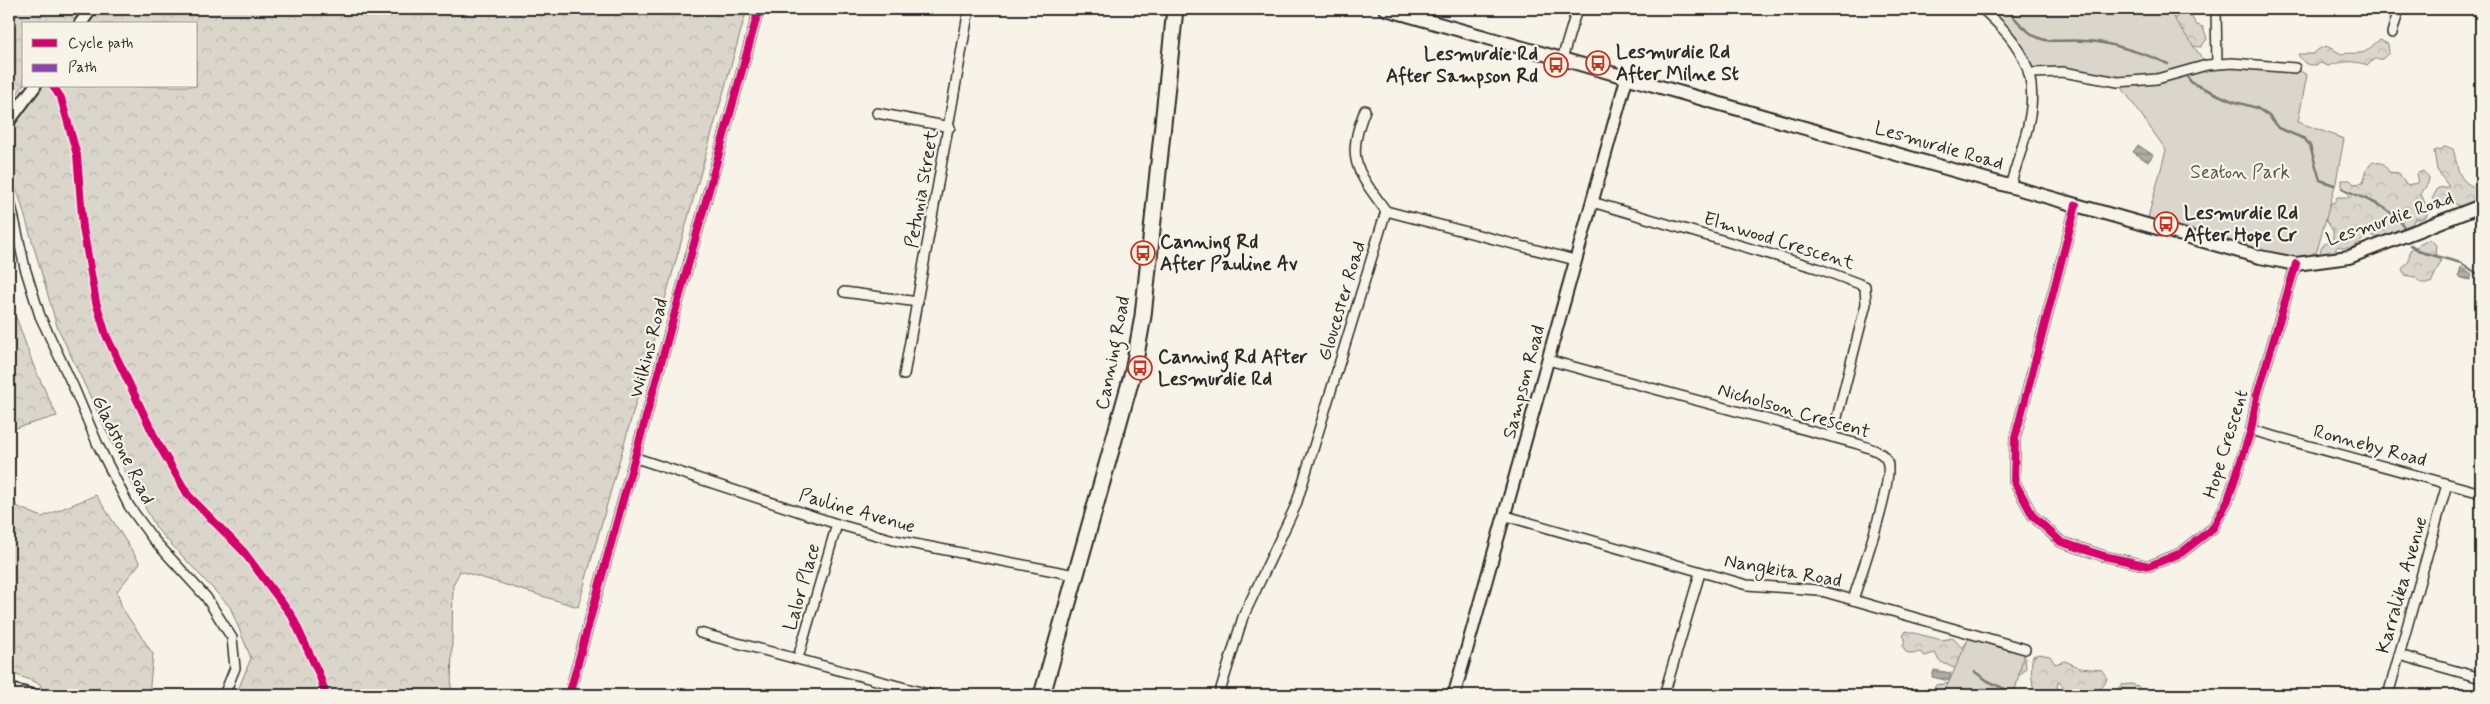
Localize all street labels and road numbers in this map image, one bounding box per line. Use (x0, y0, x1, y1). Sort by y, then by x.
street label: Lesmurdie Road (1872, 116, 2006, 176)
street label: Petunia Street (899, 128, 945, 250)
street label: Lesmurdie Road (2323, 186, 2457, 252)
street label: Elmwood Crescent (1700, 206, 1858, 276)
street label: Gloucester Road (1312, 238, 1372, 364)
street label: Canning Road (1090, 294, 1139, 413)
street label: Wilkins Road (624, 295, 674, 401)
street label: Sampson Road (1497, 322, 1551, 442)
street label: Nicholson Crescent (1715, 377, 1873, 445)
street label: Hope Crescent (2198, 387, 2254, 501)
street label: Gladstone Road (86, 391, 160, 509)
street label: Ronneby Road (2311, 419, 2429, 473)
street label: Pauline Avenue (796, 483, 918, 539)
street label: Karralika Avenue (2370, 513, 2434, 657)
street label: Lalor Place (778, 540, 826, 634)
street label: Nangkita Road (1722, 548, 1844, 596)

